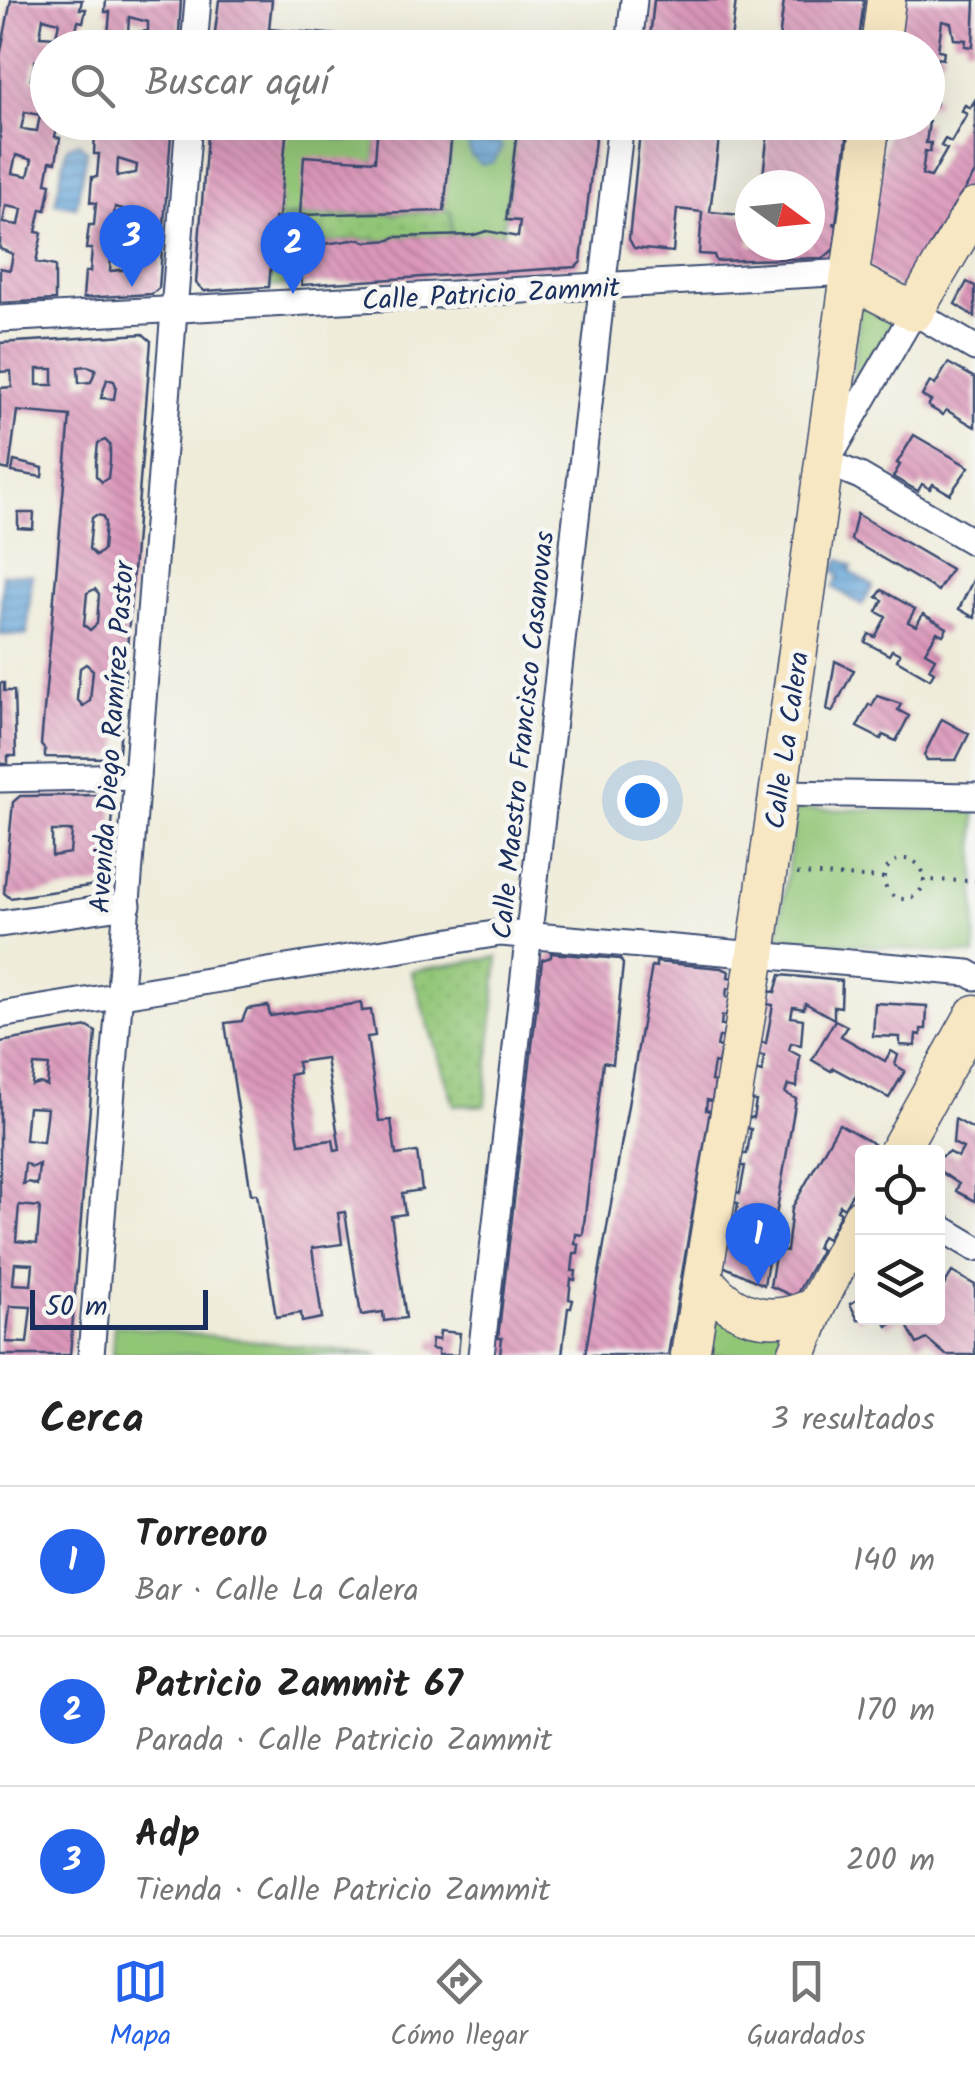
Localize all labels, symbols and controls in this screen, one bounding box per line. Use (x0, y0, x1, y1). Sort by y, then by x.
search box (30, 30, 945, 140)
text: Buscar aquí (145, 55, 329, 115)
icon: search (65, 58, 120, 113)
north arrow (735, 170, 825, 260)
pin: 3 (100, 204, 164, 287)
pin: 2 (260, 212, 326, 294)
street label: Calle Patricio Zammit (361, 266, 622, 325)
street label: Calle Maestro Francisco Casanovas (481, 529, 568, 942)
street label: Avenida Diego Ramírez Pastor (79, 558, 148, 915)
street label: Calle La Calera (754, 649, 823, 832)
your location (617, 775, 668, 826)
map controls (855, 1145, 945, 1325)
button: locate (855, 1145, 945, 1235)
pin: 1 (726, 1202, 790, 1285)
button: layers (855, 1235, 945, 1325)
scale bar (30, 1285, 208, 1330)
text: 50 m (45, 1285, 108, 1330)
text: Cerca (40, 1387, 144, 1454)
text: 3 resultados (771, 1395, 935, 1446)
text: Torreoro (135, 1506, 267, 1566)
text: 1 (68, 1536, 77, 1587)
text: 140 m (853, 1536, 935, 1587)
text: Bar · Calle La Calera (135, 1566, 419, 1617)
text: Patricio Zammit 67 (135, 1656, 463, 1716)
text: 2 (63, 1686, 82, 1737)
text: 170 m (856, 1686, 935, 1737)
text: Parada · Calle Patricio Zammit (135, 1716, 552, 1767)
text: Adp (135, 1806, 200, 1866)
text: 3 (64, 1836, 81, 1887)
text: 200 m (846, 1836, 935, 1887)
text: Tienda · Calle Patricio Zammit (135, 1866, 550, 1917)
tab: Mapa (109, 1954, 171, 2059)
tab: Cómo llegar (390, 1954, 528, 2059)
tab: Guardados (747, 1954, 866, 2059)

